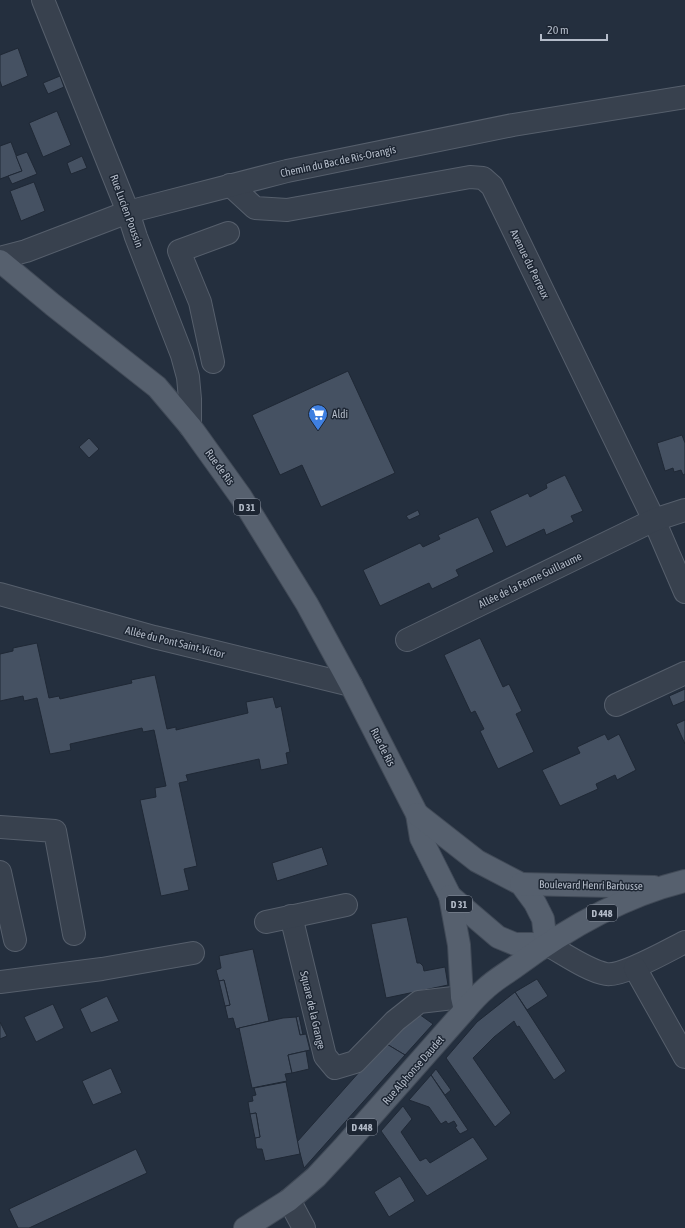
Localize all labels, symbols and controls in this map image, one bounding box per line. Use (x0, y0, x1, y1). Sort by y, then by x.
scale bar (541, 16, 607, 42)
text: 20 m (547, 23, 569, 37)
street label: Chemin du Bac de Ris-Orangis (279, 143, 397, 179)
street label: Rue Lucien Poussin (108, 173, 146, 249)
street label: Avenue du Perreux (508, 227, 552, 301)
supermarket icon: Aldi (307, 403, 329, 431)
place label: Aldi (332, 408, 348, 420)
street label: Rue de Ris (203, 447, 237, 487)
road number: D 31 (234, 499, 260, 515)
street label: Allée de la Ferme Guillaume (476, 550, 584, 610)
street label: Allée du Pont Saint-Victor (124, 624, 227, 660)
street label: Rue de Ris (368, 726, 398, 768)
street label: Boulevard Henri Barbusse (539, 878, 643, 892)
road number: D 31 (446, 896, 472, 912)
road number: D 448 (587, 905, 617, 921)
street label: Square de la Grange (298, 970, 328, 1050)
street label: Rue Alphonse Daudet (380, 1033, 446, 1107)
road number: D 448 (347, 1119, 377, 1135)

